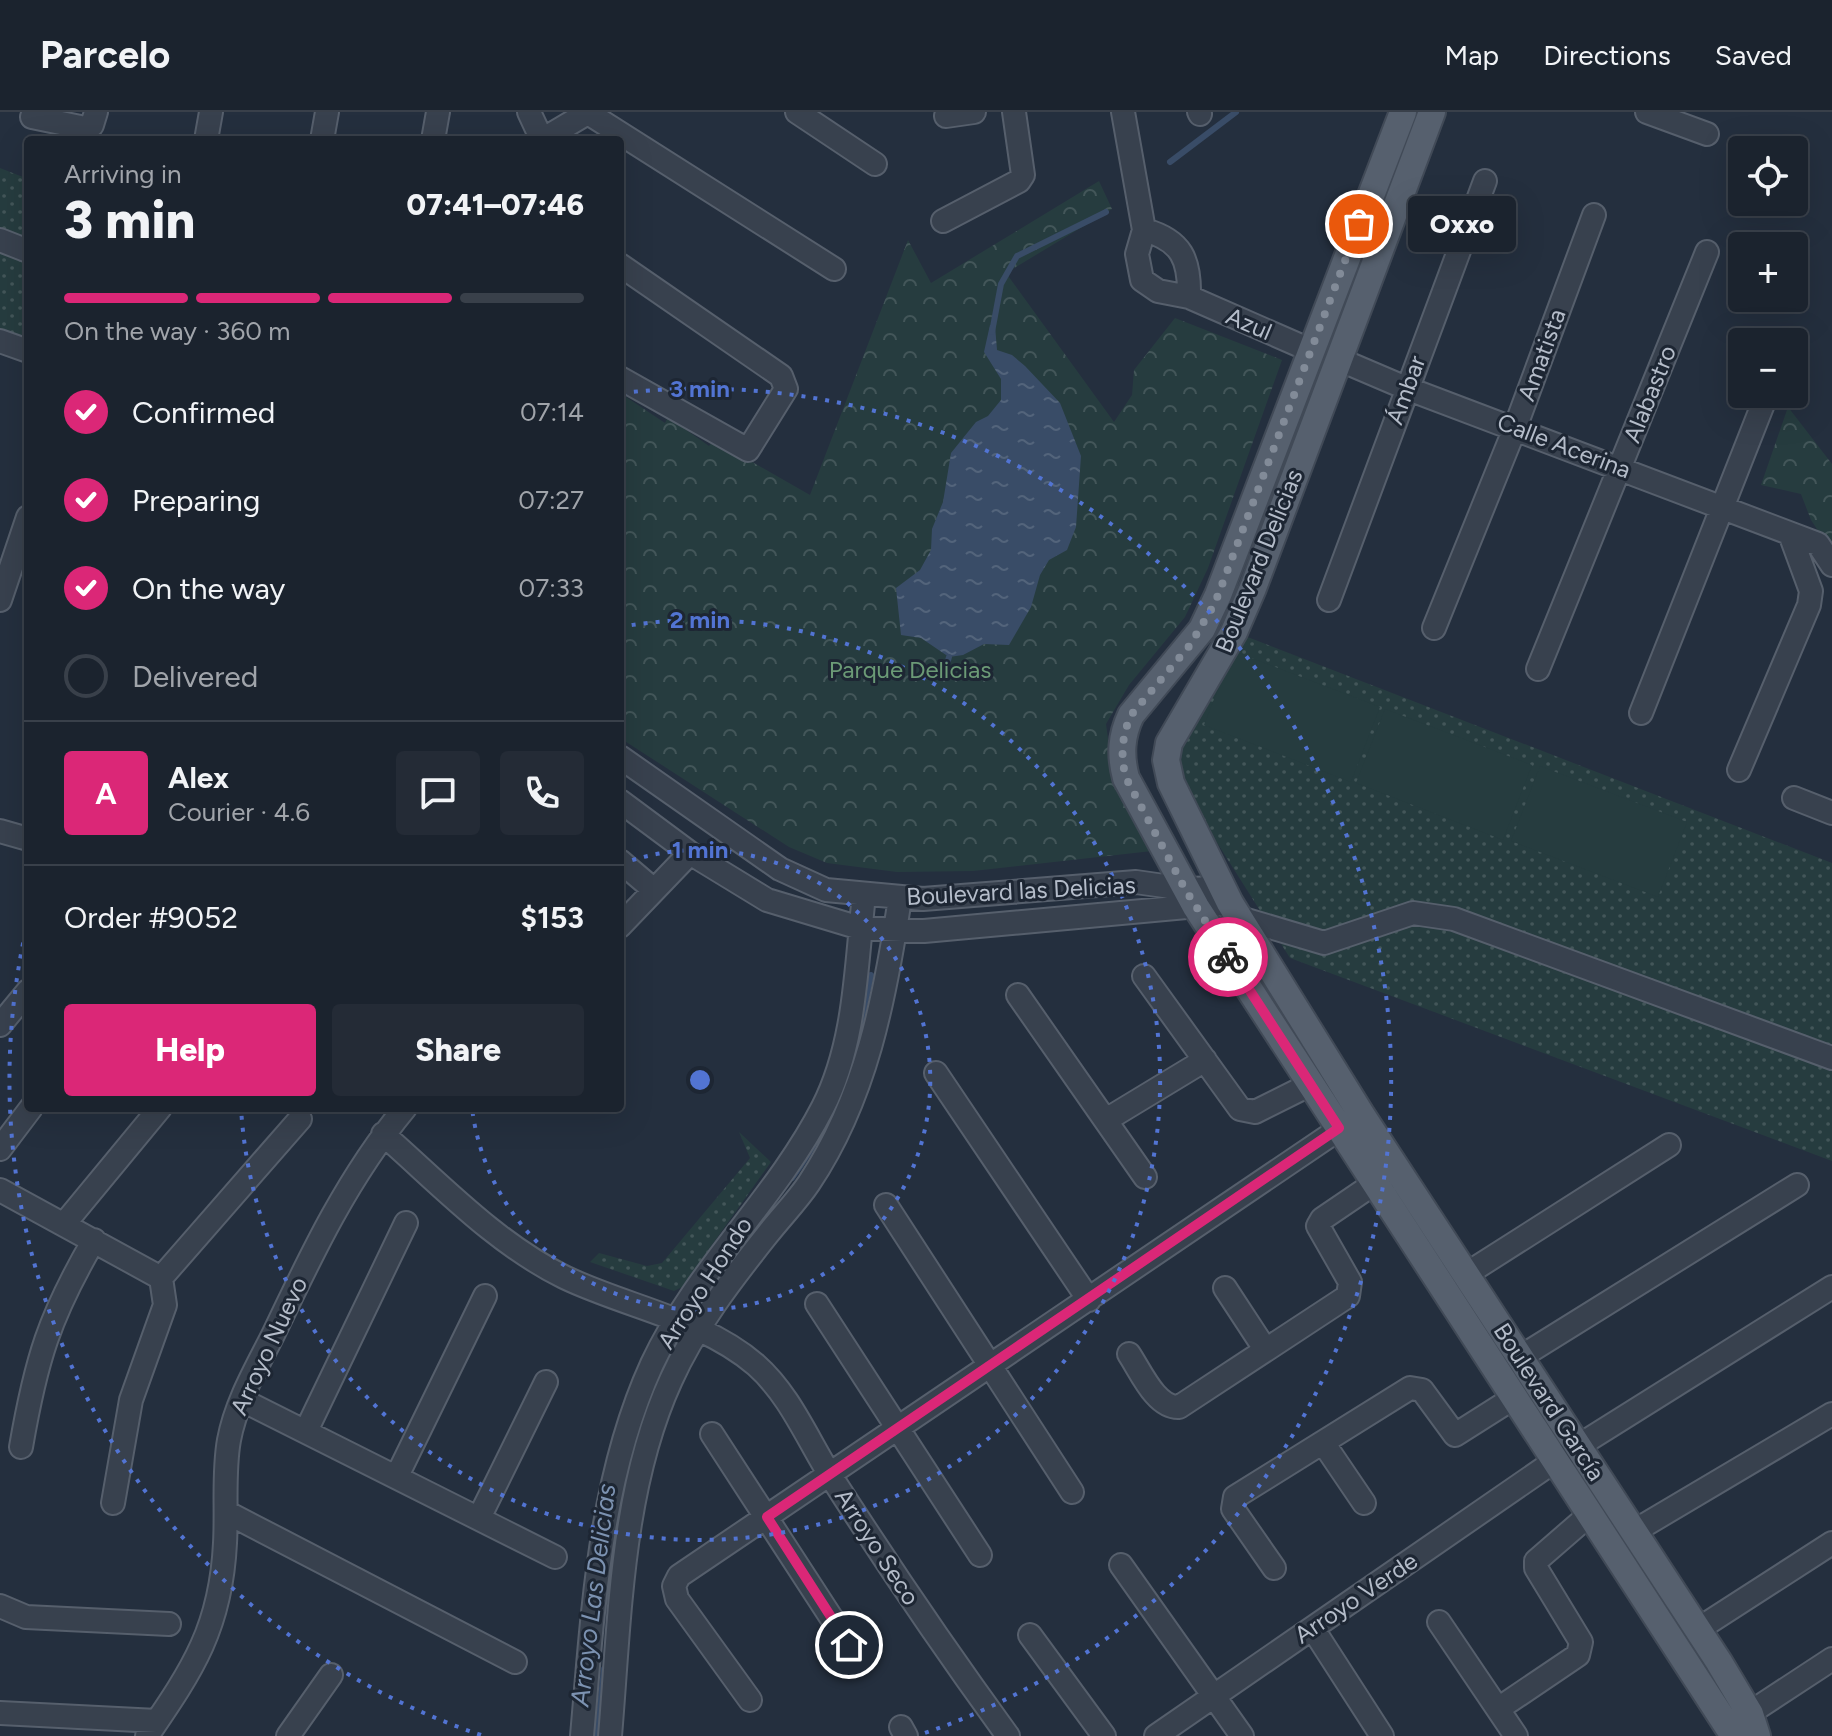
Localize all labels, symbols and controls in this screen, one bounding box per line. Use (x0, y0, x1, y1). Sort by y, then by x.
text: Parcelo (40, 32, 170, 78)
text: Map (1445, 38, 1499, 72)
text: Directions (1543, 38, 1671, 72)
text: Saved (1715, 38, 1792, 72)
map controls (1728, 136, 1808, 408)
button: locate (1728, 136, 1808, 216)
text: Arriving in (64, 158, 182, 190)
text: 07:41–07:46 (406, 186, 584, 223)
text: 3 min (64, 189, 195, 251)
pin (1325, 190, 1393, 258)
callout: Oxxo (1407, 196, 1515, 252)
icon: bag (1337, 202, 1381, 246)
text: Oxxo (1430, 208, 1494, 240)
button: + (1728, 232, 1808, 312)
street label: Azul (1222, 301, 1276, 346)
street label: Amatista (1511, 305, 1572, 405)
text: On the way · 360 m (64, 315, 290, 347)
button: − (1728, 328, 1808, 408)
street label: Alabastro (1617, 341, 1682, 447)
street label: Ámbar (1380, 351, 1431, 428)
text: 3 min (670, 374, 730, 403)
icon: check (64, 390, 108, 434)
text: Confirmed (132, 394, 275, 431)
text: 07:14 (520, 396, 584, 428)
street label: Calle Acerina (1493, 407, 1635, 484)
street label: Boulevard Delicias (1209, 465, 1309, 657)
icon: check (64, 478, 108, 522)
text: Preparing (132, 482, 260, 519)
text: 07:27 (518, 484, 584, 516)
icon: check (64, 566, 108, 610)
text: On the way (132, 570, 285, 607)
text: 07:33 (519, 572, 584, 604)
text: 2 min (670, 605, 730, 634)
park label: Parque Delicias (829, 655, 991, 684)
text: Delivered (132, 658, 258, 695)
button: chat (396, 751, 480, 835)
button: phone (500, 751, 584, 835)
text: Alex (168, 759, 229, 796)
text: A (95, 775, 117, 812)
text: Courier · 4.6 (168, 796, 310, 828)
text: 1 min (672, 835, 728, 864)
street label: Boulevard las Delicias (906, 870, 1136, 911)
text: Order #9052 (64, 899, 238, 936)
text: $153 (521, 899, 584, 936)
courier (1188, 917, 1268, 997)
icon: bike (1206, 935, 1250, 979)
button: Help (64, 1004, 316, 1096)
button: Share (332, 1004, 584, 1096)
centre of rings (686, 1066, 714, 1094)
street label: Arroyo Hondo (651, 1211, 758, 1354)
street label: Arroyo Nuevo (224, 1272, 313, 1420)
street label: Boulevard García (1488, 1318, 1611, 1486)
water label: Arroyo Las Delicias (563, 1482, 623, 1709)
street label: Arroyo Seco (829, 1483, 926, 1610)
street label: Arroyo Verde (1289, 1546, 1423, 1649)
pin (815, 1611, 883, 1679)
icon: home (827, 1623, 871, 1667)

